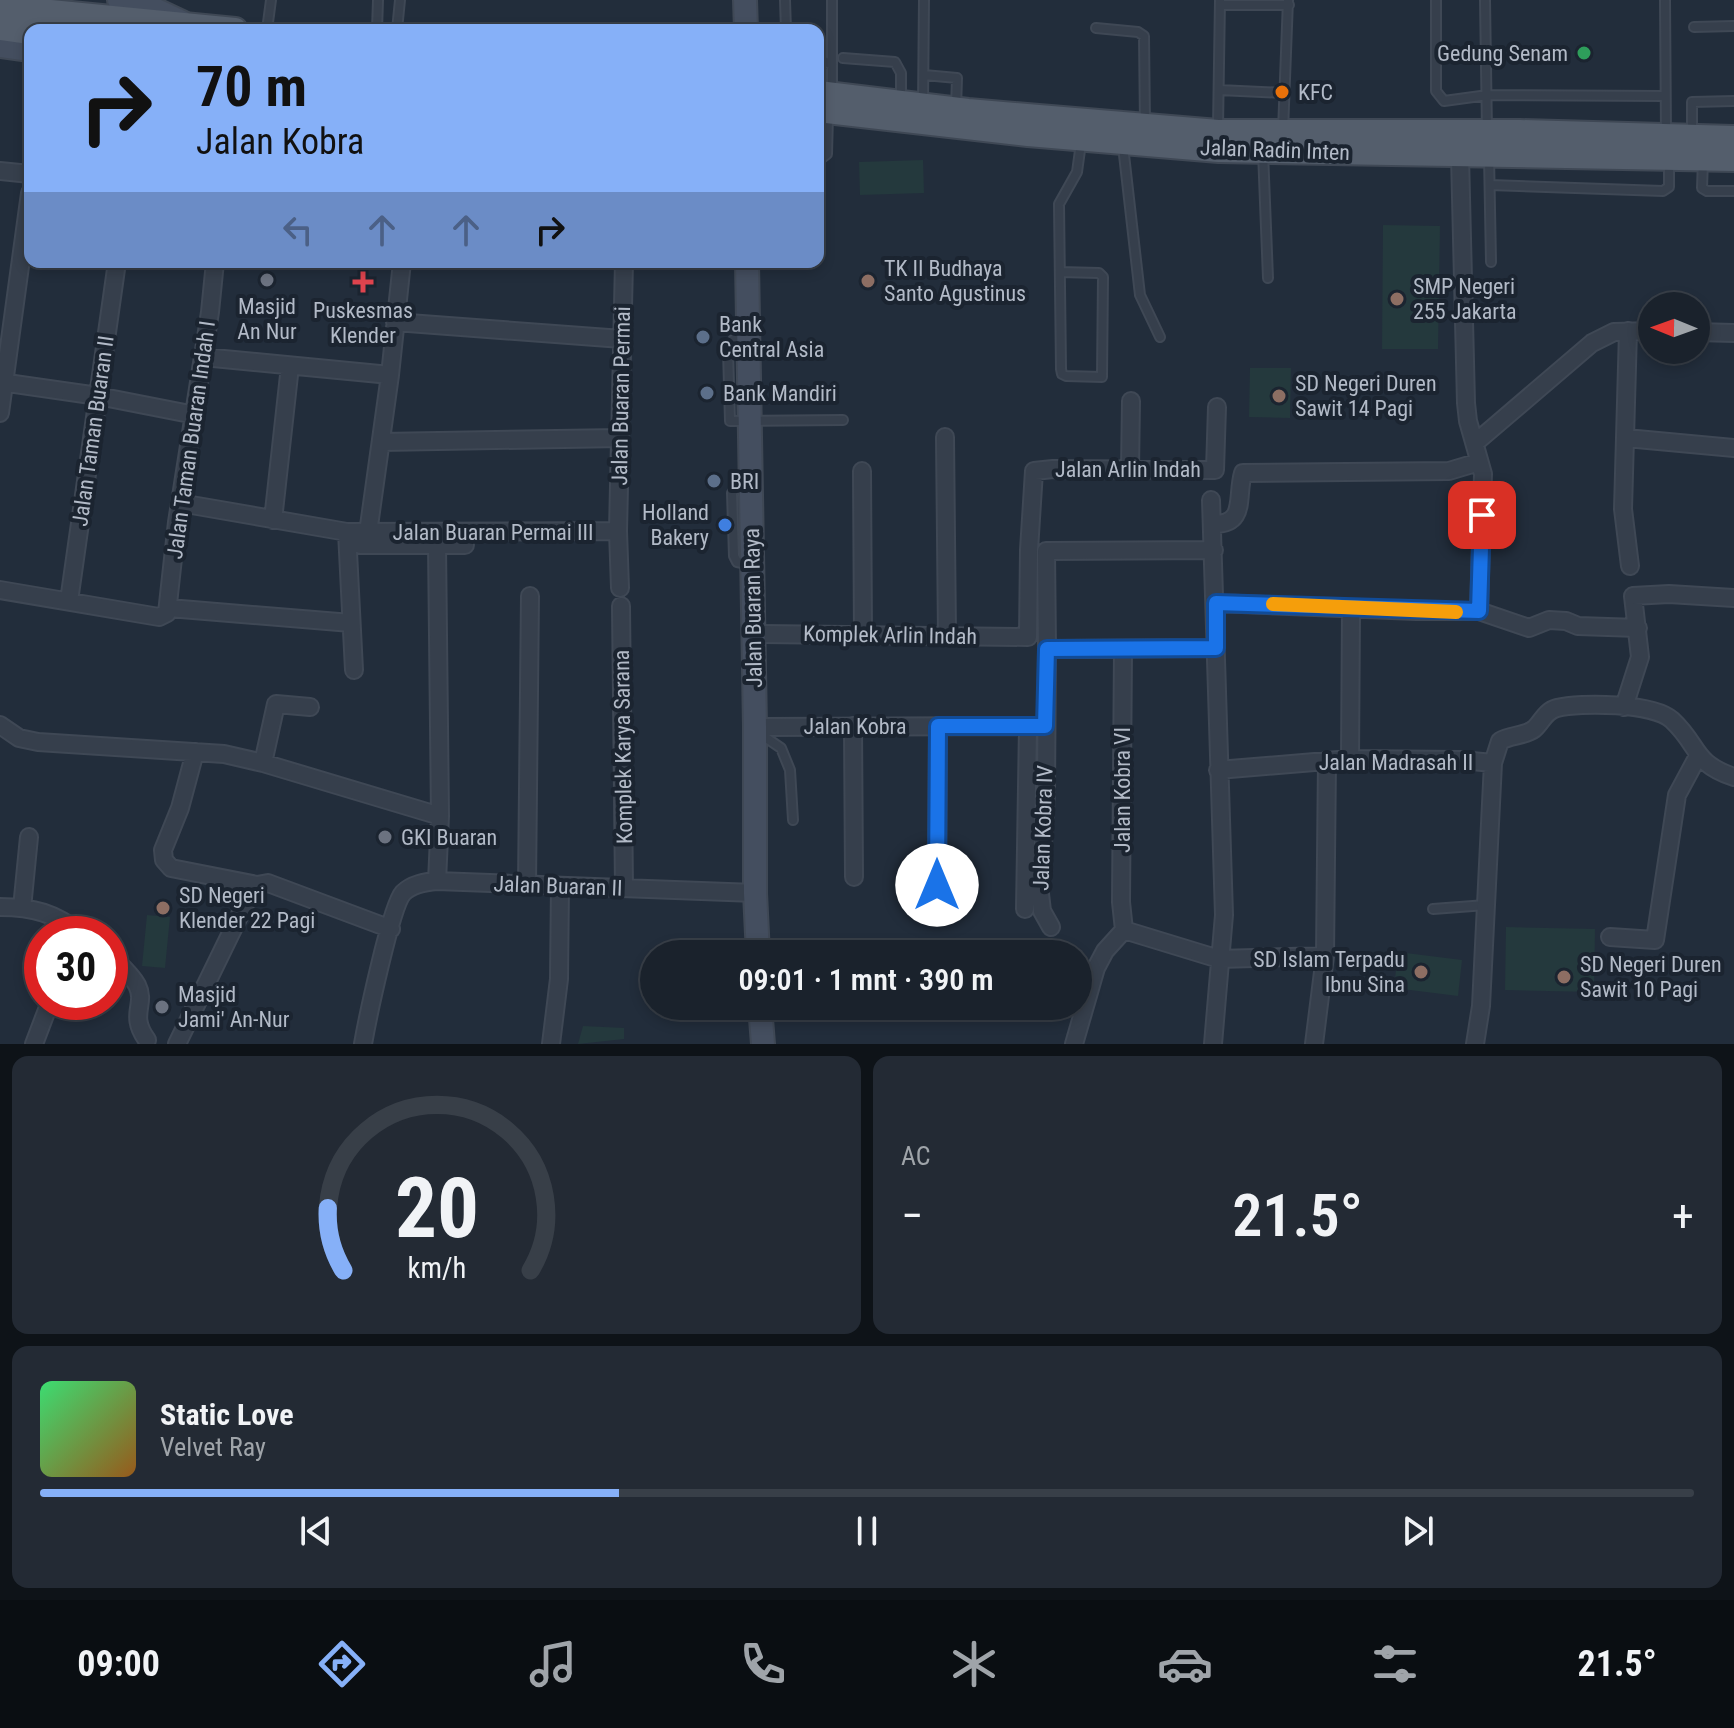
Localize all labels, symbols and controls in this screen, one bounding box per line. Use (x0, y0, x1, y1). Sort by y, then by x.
place label: Gedung Senam (1437, 41, 1568, 66)
marker: Gedung Senam (1575, 44, 1593, 62)
text: 70 m (196, 54, 307, 120)
icon: right (64, 56, 168, 160)
place label: KFC (1298, 80, 1333, 105)
marker: KFC (1273, 83, 1291, 101)
text: Jalan Kobra (196, 121, 364, 163)
street label: Jalan Radin Inten (1200, 135, 1350, 165)
icon: left (276, 208, 320, 252)
icon: ahead (360, 208, 404, 252)
icon: ahead (444, 208, 488, 252)
icon: right (528, 208, 572, 252)
place label: TK II Budhaya Santo Agustinus (884, 256, 1026, 306)
marker: Masjid An Nur (258, 271, 276, 289)
marker: Puskesmas Klender (352, 271, 374, 293)
marker: TK II Budhaya Santo Agustinus (859, 272, 877, 290)
place label: SMP Negeri 255 Jakarta (1413, 274, 1517, 324)
marker: SMP Negeri 255 Jakarta (1388, 290, 1406, 308)
north arrow (1638, 292, 1710, 364)
map controls (1638, 292, 1710, 364)
place label: Masjid An Nur (237, 294, 297, 344)
place label: Puskesmas Klender (313, 298, 413, 348)
street label: Jalan Buaran Permai (607, 306, 635, 486)
place label: Bank Central Asia (719, 312, 824, 362)
street label: Jalan Taman Buaran Indah I (162, 319, 220, 561)
marker: Bank Central Asia (694, 328, 712, 346)
street label: Jalan Taman Buaran II (67, 334, 119, 528)
place label: SD Negeri Duren Sawit 14 Pagi (1295, 371, 1437, 421)
place label: Bank Mandiri (723, 381, 837, 406)
marker: Bank Mandiri (698, 384, 716, 402)
marker: SD Negeri Duren Sawit 14 Pagi (1270, 387, 1288, 405)
street label: Jalan Arlin Indah (1055, 457, 1201, 482)
place label: BRI (730, 469, 759, 494)
marker: BRI (705, 472, 723, 490)
pin (1448, 481, 1516, 549)
icon: arrive (1460, 493, 1504, 537)
place label: Holland Bakery (642, 500, 709, 550)
marker: Holland Bakery (716, 516, 734, 534)
street label: Jalan Buaran Permai III (393, 520, 593, 545)
street label: Jalan Buaran Raya (739, 528, 767, 688)
street label: Komplek Arlin Indah (803, 621, 977, 649)
street label: Komplek Karya Sarana (609, 650, 637, 844)
street label: Jalan Kobra (804, 714, 906, 739)
street label: Jalan Kobra VI (1110, 727, 1135, 853)
street label: Jalan Madrasah II (1319, 750, 1473, 775)
street label: Jalan Kobra IV (1028, 765, 1058, 891)
place label: GKI Buaran (401, 825, 497, 850)
marker: GKI Buaran (376, 828, 394, 846)
position arrow (895, 843, 979, 927)
street label: Jalan Buaran II (493, 871, 623, 901)
place label: SD Negeri Klender 22 Pagi (179, 883, 315, 933)
marker: SD Negeri Klender 22 Pagi (154, 899, 172, 917)
speed limit sign: 30 (24, 916, 128, 1020)
place label: SD Islam Terpadu Ibnu Sina (1253, 947, 1405, 997)
place label: SD Negeri Duren Sawit 10 Pagi (1580, 952, 1722, 1002)
text: 09:01 · 1 mnt · 390 m (738, 962, 994, 997)
marker: SD Islam Terpadu Ibnu Sina (1412, 963, 1430, 981)
marker: SD Negeri Duren Sawit 10 Pagi (1555, 968, 1573, 986)
place label: Masjid Jami' An-Nur (178, 982, 290, 1032)
marker: Masjid Jami' An-Nur (153, 998, 171, 1016)
text: AC (901, 1141, 931, 1171)
text: 20 (394, 1160, 479, 1257)
text: 21.5° (1232, 1180, 1363, 1251)
text: − (901, 1190, 923, 1242)
text: + (1672, 1190, 1694, 1242)
text: km/h (407, 1251, 466, 1285)
text: Static Love (160, 1397, 294, 1432)
text: Velvet Ray (160, 1432, 266, 1462)
icon: previous (294, 1509, 338, 1553)
icon: pause (845, 1509, 889, 1553)
icon: next (1396, 1509, 1440, 1553)
icon: directions (314, 1636, 370, 1692)
icon: music (525, 1636, 581, 1692)
icon: phone (735, 1636, 791, 1692)
icon: climate (946, 1636, 1002, 1692)
icon: car (1157, 1636, 1213, 1692)
icon: filters (1367, 1636, 1423, 1692)
text: 09:00 (77, 1643, 160, 1685)
text: 21.5° (1578, 1643, 1657, 1685)

